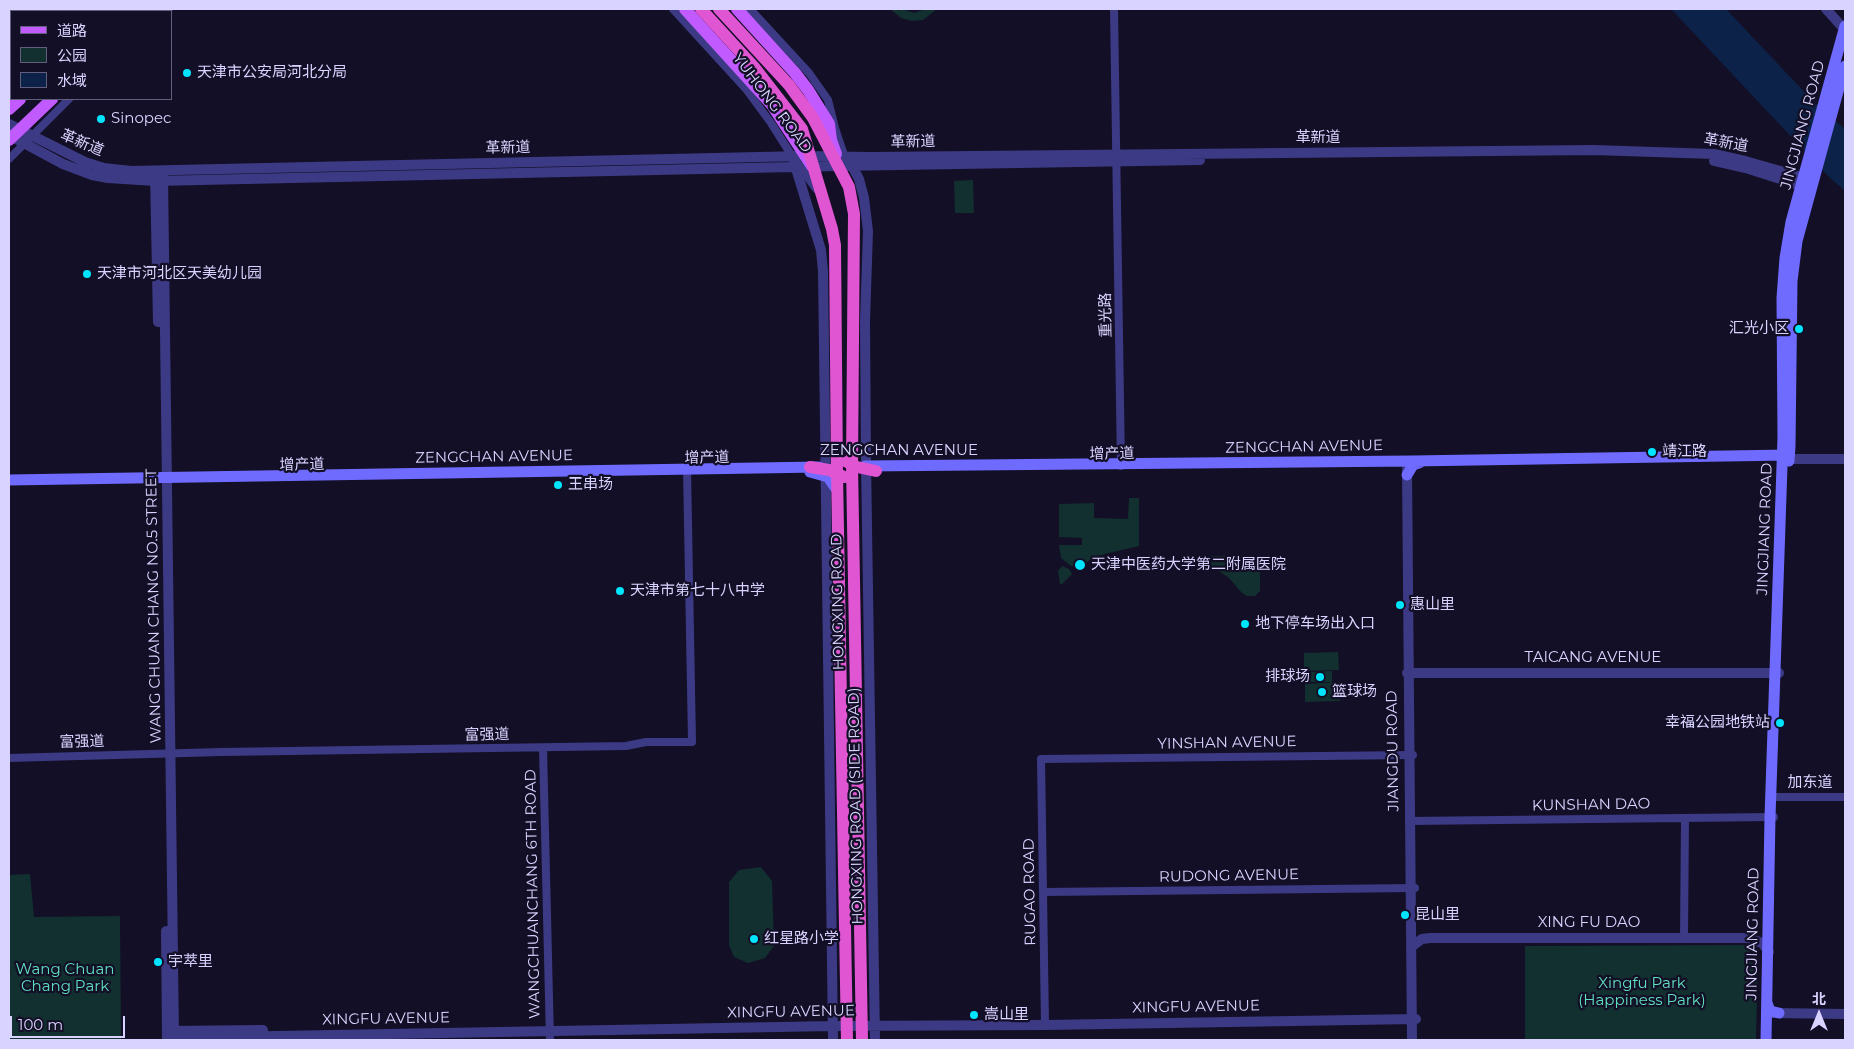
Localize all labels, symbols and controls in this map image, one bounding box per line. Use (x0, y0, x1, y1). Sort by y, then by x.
legend (10, 10, 172, 100)
text: 道路 (57, 21, 87, 40)
text: 公园 (57, 46, 87, 65)
street label: YUHONG ROAD (729, 50, 815, 156)
street label: JINGJIANG ROAD (1777, 59, 1829, 191)
place label: 天津市公安局河北分局 (197, 64, 347, 82)
marker: 天津市公安局河北分局 (181, 67, 193, 79)
text: 水域 (57, 71, 87, 90)
place label: Sinopec (111, 110, 171, 128)
marker: Sinopec (95, 113, 107, 125)
street label: 革新道 (58, 126, 106, 160)
street label: 革新道 (1296, 129, 1340, 147)
street label: 革新道 (1702, 130, 1750, 156)
street label: 革新道 (890, 133, 936, 151)
street label: 革新道 (485, 139, 531, 157)
place label: 天津市河北区天美幼儿园 (97, 265, 262, 283)
marker: 天津市河北区天美幼儿园 (81, 268, 93, 280)
street label: 重光路 (1097, 292, 1115, 338)
place label: 汇光小区 (1729, 320, 1789, 338)
marker: 汇光小区 (1793, 323, 1805, 335)
street label: ZENGCHAN AVENUE (1225, 437, 1383, 457)
street label: ZENGCHAN AVENUE (820, 442, 978, 460)
place label: 靖江路 (1662, 443, 1707, 461)
street label: 增产道 (1089, 445, 1135, 463)
marker: 靖江路 (1646, 446, 1658, 458)
street label: ZENGCHAN AVENUE (415, 447, 573, 467)
street label: 增产道 (684, 449, 730, 467)
street label: 增产道 (279, 456, 325, 474)
street label: JINGJIANG ROAD (1754, 462, 1776, 596)
street label: WANG CHUAN CHANG NO.5 STREET (143, 469, 165, 743)
place label: 王串场 (568, 476, 613, 494)
marker: 王串场 (552, 479, 564, 491)
street label: HONGXING ROAD (828, 533, 848, 671)
place label: 天津中医药大学第二附属医院 (1091, 556, 1286, 574)
marker: 天津中医药大学第二附属医院 (1073, 558, 1087, 572)
place label: 天津市第七十八中学 (630, 582, 765, 600)
marker: 天津市第七十八中学 (614, 585, 626, 597)
place label: 惠山里 (1410, 596, 1455, 614)
marker: 惠山里 (1394, 599, 1406, 611)
place label: 地下停车场出入口 (1255, 615, 1375, 633)
marker: 地下停车场出入口 (1239, 618, 1251, 630)
street label: TAICANG AVENUE (1525, 649, 1661, 667)
place label: 排球场 (1265, 668, 1310, 686)
marker: 排球场 (1314, 671, 1326, 683)
place label: 篮球场 (1332, 683, 1377, 701)
marker: 篮球场 (1316, 686, 1328, 698)
street label: HONGXING ROAD (SIDE ROAD) (845, 687, 867, 925)
street label: JIANGDU ROAD (1383, 690, 1403, 812)
place label: 幸福公园地铁站 (1665, 714, 1770, 732)
marker: 幸福公园地铁站 (1774, 717, 1786, 729)
street label: 富强道 (464, 726, 510, 744)
street label: 富强道 (59, 733, 105, 751)
street label: YINSHAN AVENUE (1157, 733, 1297, 753)
street label: WANGCHUANCHANG 6TH ROAD (522, 769, 544, 1019)
street label: 加东道 (1788, 774, 1832, 792)
street label: KUNSHAN DAO (1532, 795, 1650, 815)
street label: RUGAO ROAD (1020, 838, 1040, 946)
street label: RUDONG AVENUE (1159, 866, 1299, 886)
street label: JINGJIANG ROAD (1743, 867, 1763, 1001)
place label: 昆山里 (1415, 906, 1460, 924)
marker: 昆山里 (1399, 909, 1411, 921)
street label: XING FU DAO (1538, 914, 1640, 932)
place label: 红星路小学 (764, 930, 839, 948)
marker: 红星路小学 (748, 933, 760, 945)
place label: 宇萃里 (168, 953, 213, 971)
marker: 宇萃里 (152, 956, 164, 968)
park label: Wang Chuan Chang Park (16, 961, 114, 996)
park label: Xingfu Park (Happiness Park) (1578, 975, 1706, 1010)
north arrow (1794, 989, 1844, 1039)
text: 北 (1812, 990, 1826, 1008)
street label: XINGFU AVENUE (1132, 997, 1260, 1017)
street label: XINGFU AVENUE (727, 1002, 855, 1022)
scale bar (12, 1006, 128, 1038)
place label: 嵩山里 (984, 1006, 1029, 1024)
street label: XINGFU AVENUE (322, 1009, 450, 1029)
marker: 嵩山里 (968, 1009, 980, 1021)
text: 100 m (18, 1015, 63, 1034)

